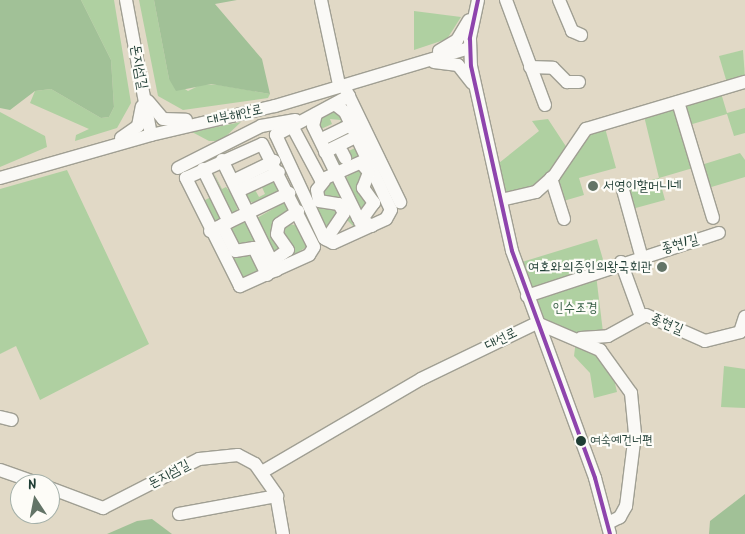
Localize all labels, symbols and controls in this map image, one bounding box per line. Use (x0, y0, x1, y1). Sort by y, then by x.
street label: 돈지섬길 (127, 43, 151, 91)
street label: 대부해안로 (206, 101, 264, 129)
place label: 서영이할머니네 (603, 178, 682, 194)
marker: 서영이할머니네 (587, 180, 599, 192)
street label: 종현1길 (659, 231, 701, 257)
place label: 여호와의증인의왕국회관 (528, 259, 652, 275)
marker: 여호와의증인의왕국회관 (656, 261, 668, 273)
park label: 인수조경 (552, 300, 598, 316)
street label: 종현길 (648, 310, 686, 338)
street label: 대선로 (482, 324, 520, 354)
place label: 여숙예건너편 (590, 433, 653, 449)
marker: 여숙예건너편 (576, 436, 586, 446)
street label: 돈지섬길 (145, 456, 193, 492)
north arrow (10, 474, 60, 524)
text: N (26, 474, 39, 497)

